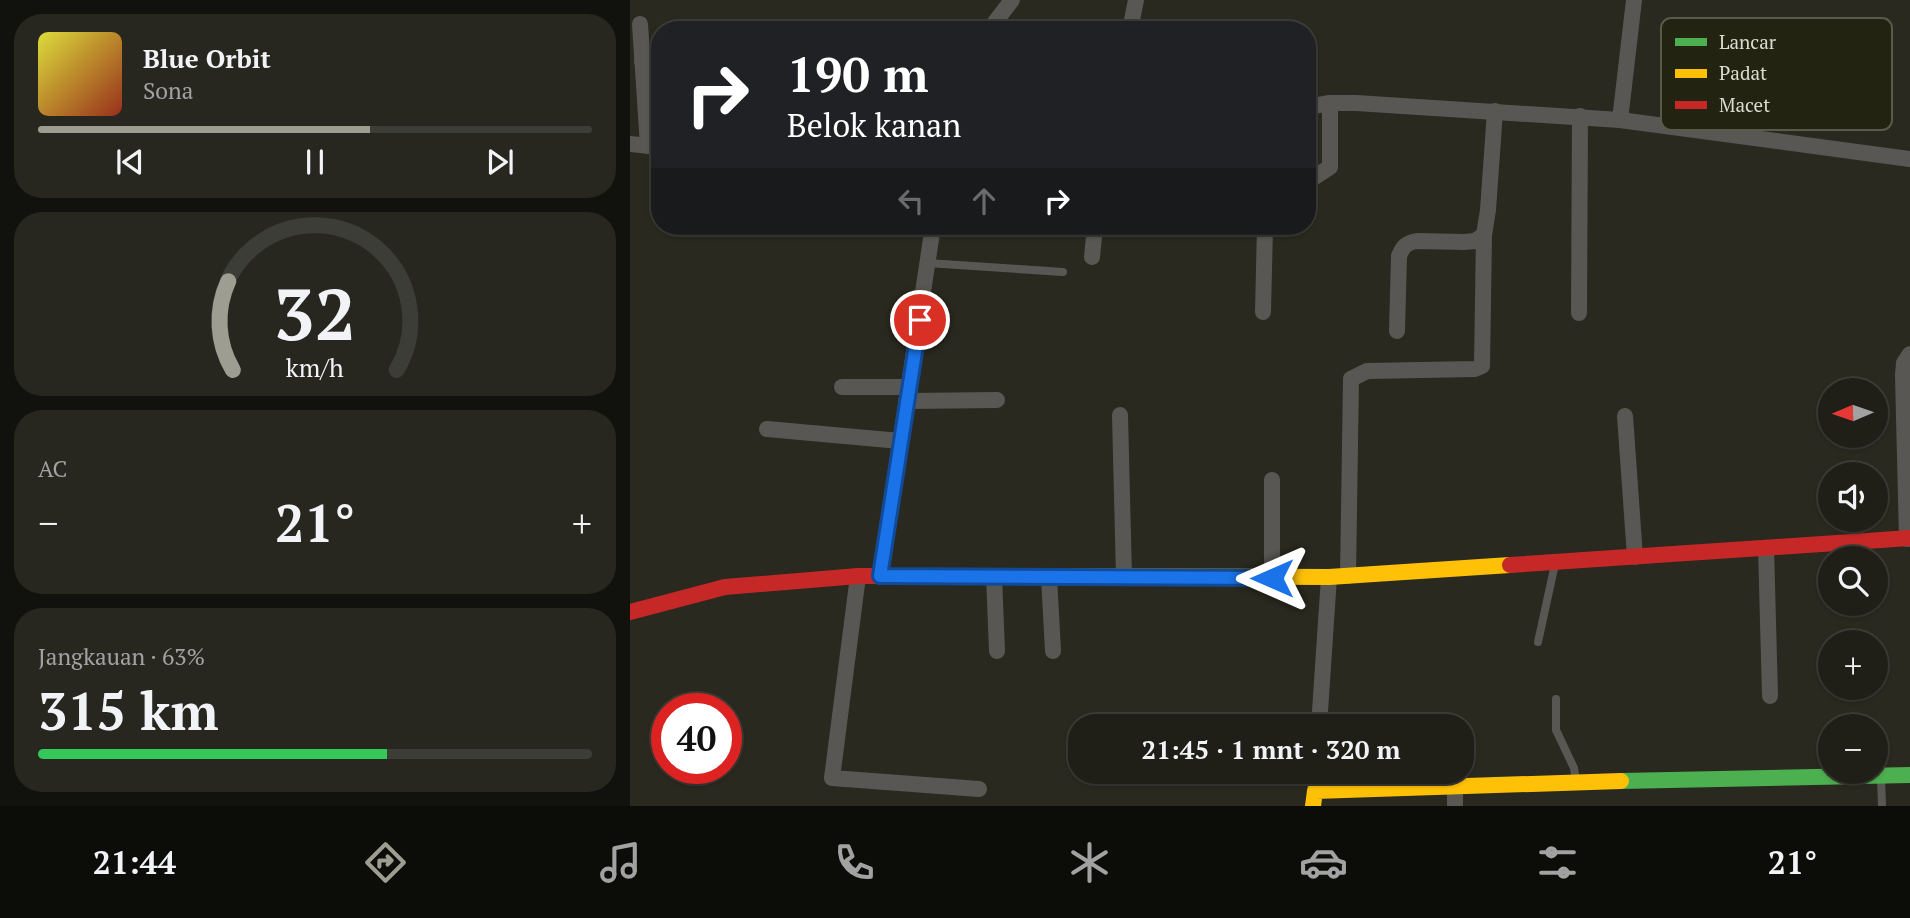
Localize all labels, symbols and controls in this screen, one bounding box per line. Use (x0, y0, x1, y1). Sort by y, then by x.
legend (1661, 18, 1892, 130)
text: Lancar (1719, 29, 1777, 54)
text: Blue Orbit (143, 41, 271, 75)
text: 190 m (787, 41, 929, 106)
icon: right (672, 49, 763, 140)
text: Padat (1719, 60, 1767, 85)
text: Sona (143, 75, 193, 106)
text: Macet (1719, 92, 1770, 117)
text: Belok kanan (787, 104, 961, 146)
icon: previous (111, 143, 149, 181)
icon: pause (296, 143, 334, 181)
icon: next (481, 143, 519, 181)
icon: left (892, 182, 930, 220)
icon: ahead (965, 182, 1003, 220)
icon: right (1038, 182, 1076, 220)
text: 32 (274, 264, 356, 361)
pin (890, 290, 950, 350)
icon: arrive (901, 301, 939, 339)
text: km/h (286, 351, 344, 384)
north arrow (1818, 378, 1888, 448)
map controls (1818, 378, 1888, 784)
text: AC (38, 453, 67, 484)
button: sound (1818, 462, 1888, 532)
text: 21° (275, 488, 355, 557)
text: − (38, 498, 58, 548)
text: + (572, 498, 592, 548)
position arrow (1235, 541, 1309, 615)
button: search (1818, 546, 1888, 616)
button: + (1818, 630, 1888, 700)
text: Jangkauan · 63% (38, 641, 205, 672)
text: 315 km (38, 676, 219, 745)
speed limit sign: 40 (651, 693, 742, 784)
button: − (1818, 714, 1888, 784)
text: 21:45 · 1 mnt · 320 m (1141, 732, 1401, 766)
icon: directions (361, 838, 410, 887)
icon: music (596, 838, 645, 887)
icon: phone (830, 838, 879, 887)
icon: climate (1065, 838, 1114, 887)
icon: car (1299, 838, 1348, 887)
icon: filters (1533, 838, 1582, 887)
text: 21:44 (93, 841, 176, 883)
text: 21° (1768, 841, 1817, 883)

